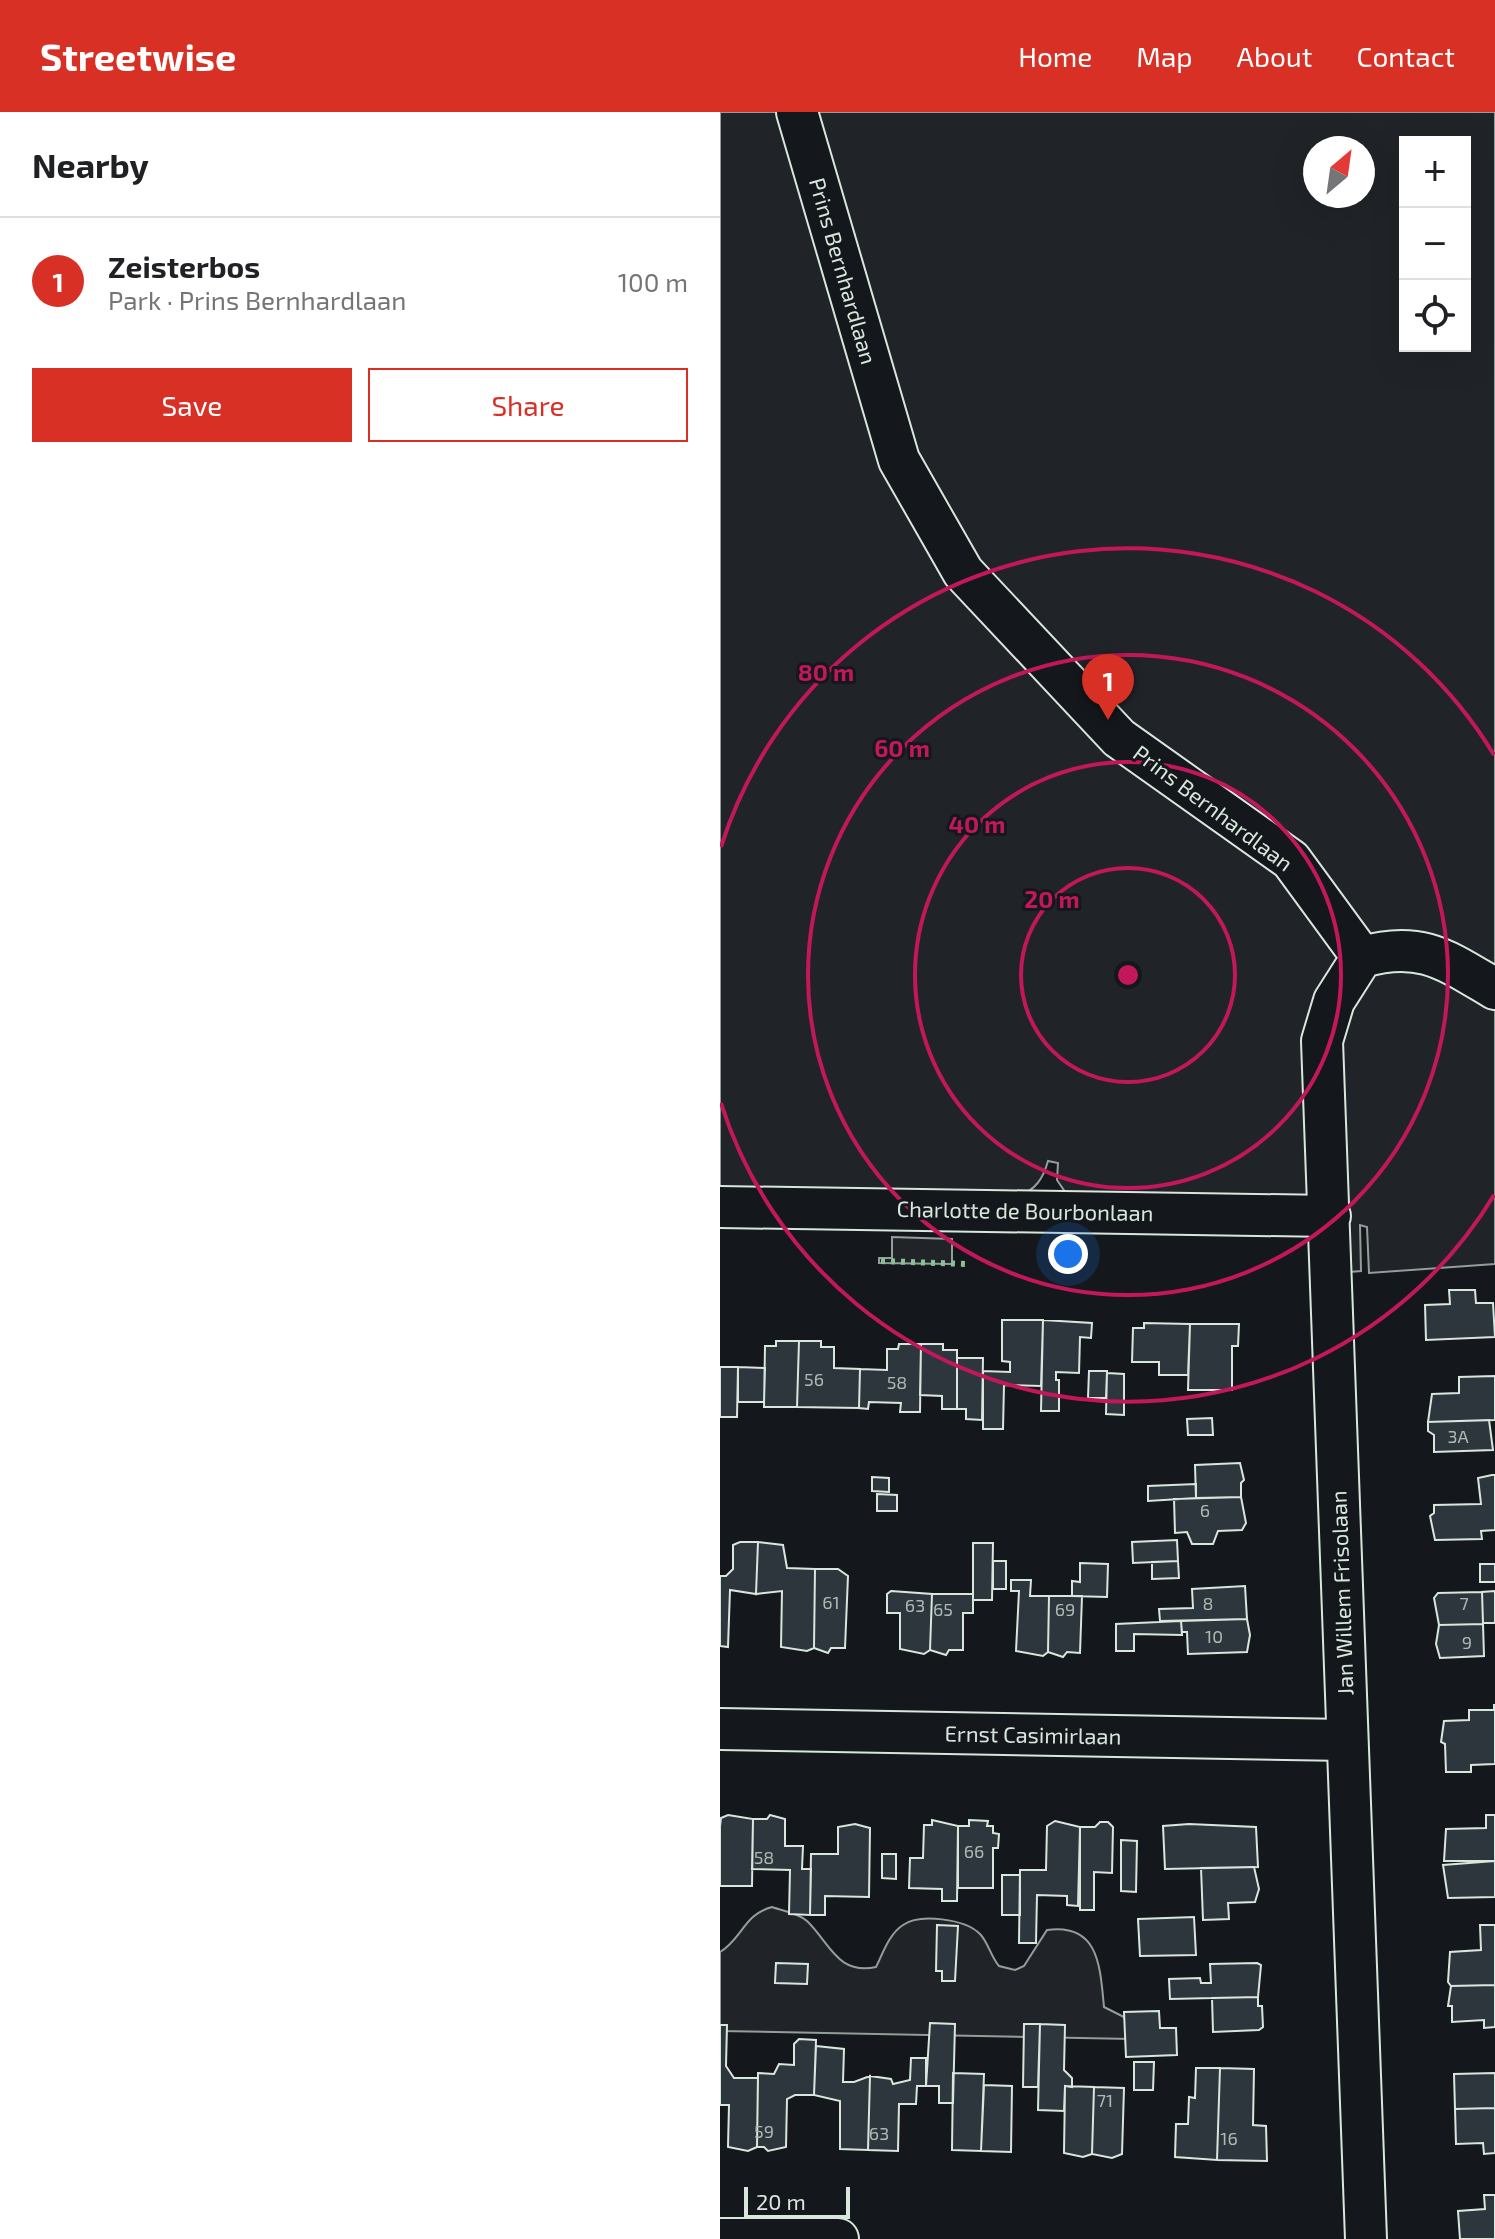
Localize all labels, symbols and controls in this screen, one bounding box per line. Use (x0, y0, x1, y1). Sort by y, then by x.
text: Streetwise (40, 33, 236, 79)
text: Home (1018, 39, 1092, 73)
text: Map (1136, 39, 1193, 73)
text: About (1237, 39, 1312, 73)
text: Contact (1356, 39, 1455, 73)
north arrow (1303, 136, 1375, 208)
map controls (1399, 136, 1471, 352)
button: + (1399, 136, 1471, 208)
text: Nearby (32, 144, 149, 185)
street label: Prins Bernhardlaan (805, 175, 883, 367)
button: − (1399, 208, 1471, 280)
text: Zeisterbos (108, 248, 260, 284)
text: 1 (52, 266, 64, 297)
text: 100 m (618, 266, 688, 297)
button: locate (1399, 280, 1471, 352)
text: Park · Prins Bernhardlaan (108, 284, 406, 315)
button: Save (32, 368, 352, 442)
button: Share (368, 368, 688, 442)
pin: 1 (1082, 654, 1134, 720)
text: 80 m (798, 657, 854, 686)
text: 60 m (874, 733, 930, 762)
street label: Prins Bernhardlaan (1129, 739, 1298, 876)
text: 40 m (949, 809, 1005, 838)
text: 20 m (1024, 884, 1080, 913)
centre of rings (1114, 961, 1142, 989)
street label: Charlotte de Bourbonlaan (896, 1195, 1154, 1225)
your location (1048, 1234, 1088, 1274)
house number: 56 (804, 1368, 824, 1390)
house number: 58 (887, 1371, 907, 1393)
house number: 3A (1447, 1425, 1469, 1447)
street label: Jan Willem Frisolaan (1324, 1490, 1358, 1696)
house number: 6 (1200, 1499, 1210, 1521)
house number: 61 (822, 1591, 840, 1613)
house number: 8 (1203, 1592, 1213, 1614)
house number: 7 (1459, 1592, 1469, 1614)
house number: 63 (905, 1594, 925, 1616)
house number: 65 (933, 1598, 953, 1620)
house number: 69 (1055, 1598, 1075, 1620)
house number: 10 (1205, 1625, 1223, 1647)
house number: 9 (1462, 1631, 1472, 1653)
street label: Ernst Casimirlaan (944, 1719, 1122, 1749)
house number: 66 (964, 1840, 984, 1862)
house number: 58 (754, 1846, 774, 1868)
house number: 71 (1097, 2089, 1113, 2111)
house number: 59 (754, 2120, 774, 2142)
house number: 63 (869, 2122, 889, 2144)
house number: 16 (1220, 2127, 1238, 2149)
scale bar (744, 2183, 850, 2219)
text: 20 m (756, 2188, 806, 2214)

